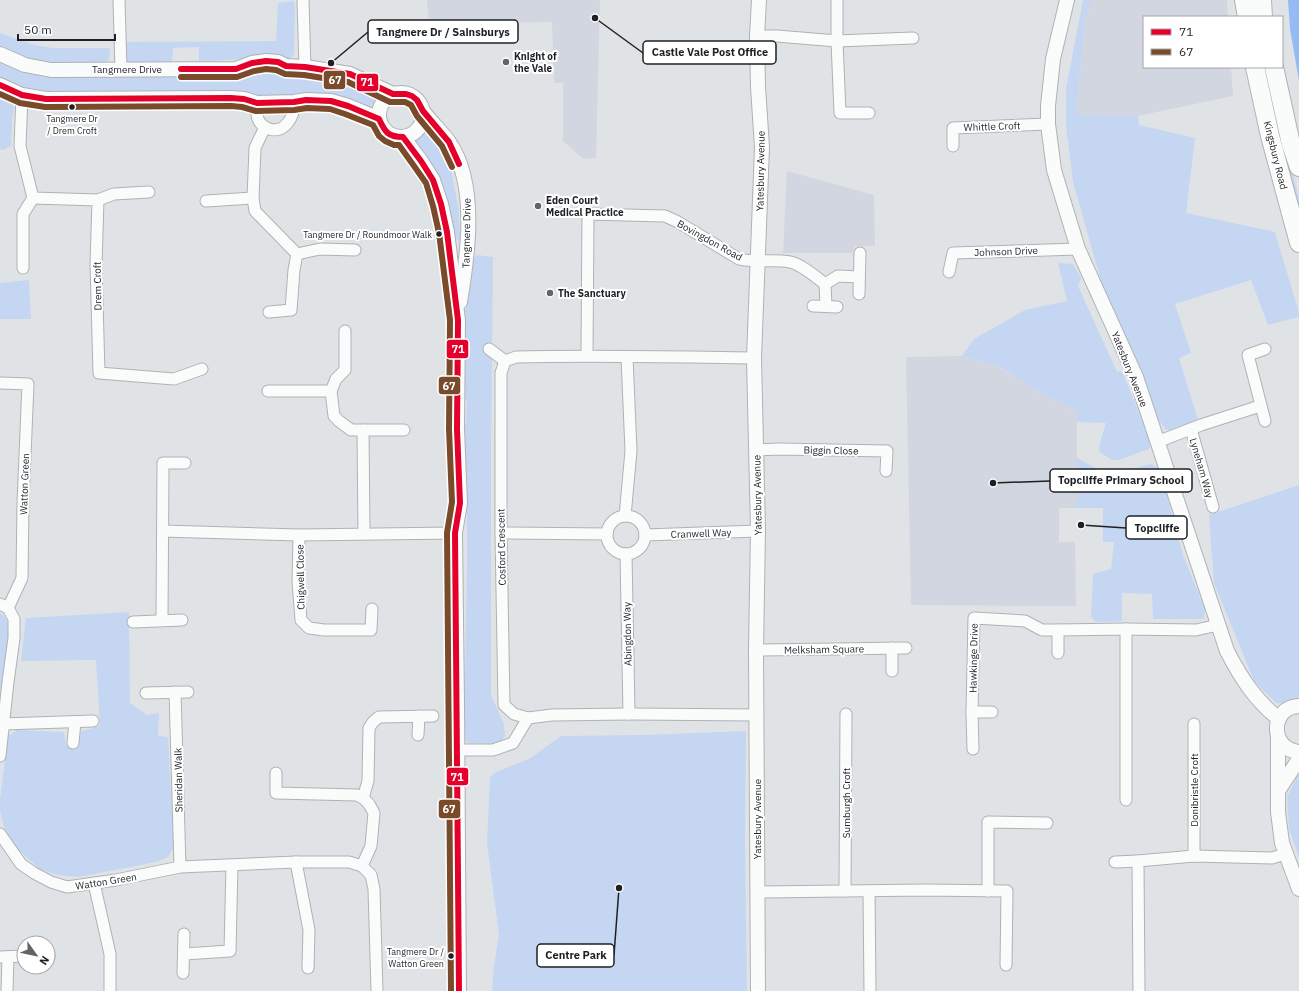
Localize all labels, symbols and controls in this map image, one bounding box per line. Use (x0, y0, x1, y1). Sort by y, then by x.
scale bar (18, 16, 115, 42)
legend (1143, 16, 1283, 68)
callout: Tangmere Dr / Sainsburys (368, 20, 518, 43)
text: 50 m (24, 22, 52, 37)
text: 71 (1179, 24, 1193, 39)
text: Tangmere Dr / Sainsburys (376, 25, 510, 39)
callout: Castle Vale Post Office (643, 41, 776, 64)
text: 67 (1179, 44, 1193, 59)
text: Castle Vale Post Office (652, 45, 768, 59)
place label: Knight of the Vale (514, 50, 557, 75)
marker: Knight of the Vale (501, 57, 511, 67)
street label: Tangmere Drive (92, 63, 163, 76)
line badge: 67 (323, 70, 346, 90)
text: 67 (328, 73, 342, 87)
line badge: 71 (356, 73, 379, 92)
text: 71 (360, 75, 374, 89)
marker: Tangmere Dr / Drem Croft (67, 102, 77, 112)
place label: Tangmere Dr / Drem Croft (46, 113, 99, 136)
street label: Whittle Croft (963, 119, 1021, 134)
street label: Kingsbury Road (1261, 119, 1290, 191)
street label: Yatesbury Avenue (753, 130, 768, 211)
place label: Eden Court Medical Practice (546, 194, 624, 219)
street label: Tangmere Drive (459, 197, 474, 268)
marker: Eden Court Medical Practice (533, 201, 543, 211)
street label: Bovingdon Road (675, 217, 745, 264)
place label: Tangmere Dr / Roundmoor Walk (303, 229, 432, 240)
marker: Tangmere Dr / Roundmoor Walk (434, 229, 444, 239)
street label: Johnson Drive (974, 244, 1039, 259)
street label: Drem Croft (91, 261, 104, 311)
place label: The Sanctuary (558, 287, 626, 300)
marker: The Sanctuary (545, 288, 555, 298)
street label: Yatesbury Avenue (1108, 329, 1151, 409)
line badge: 71 (446, 339, 469, 359)
text: 71 (451, 342, 465, 356)
line badge: 67 (438, 376, 461, 395)
text: 67 (442, 379, 456, 393)
street label: Lyneham Way (1187, 437, 1216, 500)
street label: Biggin Close (803, 444, 859, 457)
street label: Watton Green (17, 453, 32, 515)
street label: Yatesbury Avenue (750, 454, 765, 535)
callout: Topcliffe Primary School (1050, 469, 1192, 492)
text: Topcliffe Primary School (1058, 473, 1185, 487)
street label: Cosford Crescent (494, 508, 509, 586)
callout: Topcliffe (1126, 516, 1187, 539)
text: Topcliffe (1135, 521, 1179, 535)
street label: Cranwell Way (670, 526, 732, 541)
street label: Chigwell Close (293, 544, 308, 610)
street label: Abingdon Way (620, 602, 635, 666)
street label: Hawkinge Drive (966, 622, 981, 693)
street label: Melksham Square (784, 642, 865, 657)
street label: Sheridan Walk (171, 747, 186, 812)
street label: Donibristle Croft (1188, 753, 1201, 827)
line badge: 71 (446, 767, 469, 786)
street label: Sumburgh Croft (840, 767, 853, 838)
text: 71 (450, 770, 464, 784)
street label: Yatesbury Avenue (751, 778, 764, 859)
line badge: 67 (438, 799, 461, 819)
text: 67 (442, 802, 456, 816)
street label: Watton Green (74, 870, 138, 893)
north arrow (16, 935, 56, 975)
callout: Centre Park (537, 944, 614, 967)
place label: Tangmere Dr / Watton Green (387, 946, 445, 969)
text: Centre Park (545, 948, 607, 962)
marker: Tangmere Dr / Watton Green (446, 951, 456, 961)
text: N (36, 953, 52, 968)

